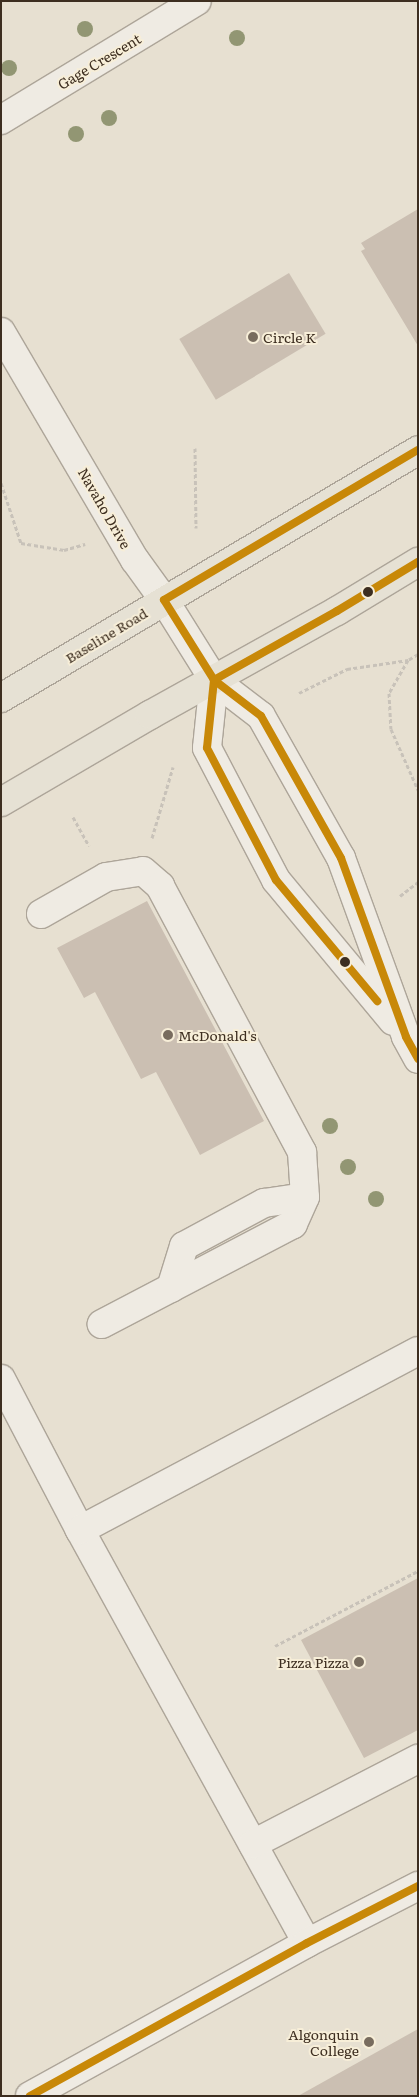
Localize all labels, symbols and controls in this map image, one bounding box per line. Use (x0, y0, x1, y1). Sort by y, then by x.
street label: Gage Crescent (54, 30, 144, 92)
place label: Circle K (263, 329, 316, 345)
marker: Circle K (247, 331, 259, 343)
street label: Navaho Drive (75, 465, 135, 551)
unlabelled marker (363, 587, 373, 597)
street label: Baseline Road (62, 604, 150, 666)
unlabelled marker (340, 957, 350, 967)
place label: McDonald's (178, 1027, 257, 1043)
marker: McDonald's (162, 1029, 174, 1041)
place label: Pizza Pizza (278, 1654, 349, 1670)
marker: Pizza Pizza (353, 1656, 365, 1668)
place label: Algonquin College (288, 2026, 359, 2058)
marker: Algonquin College (363, 2036, 375, 2048)

